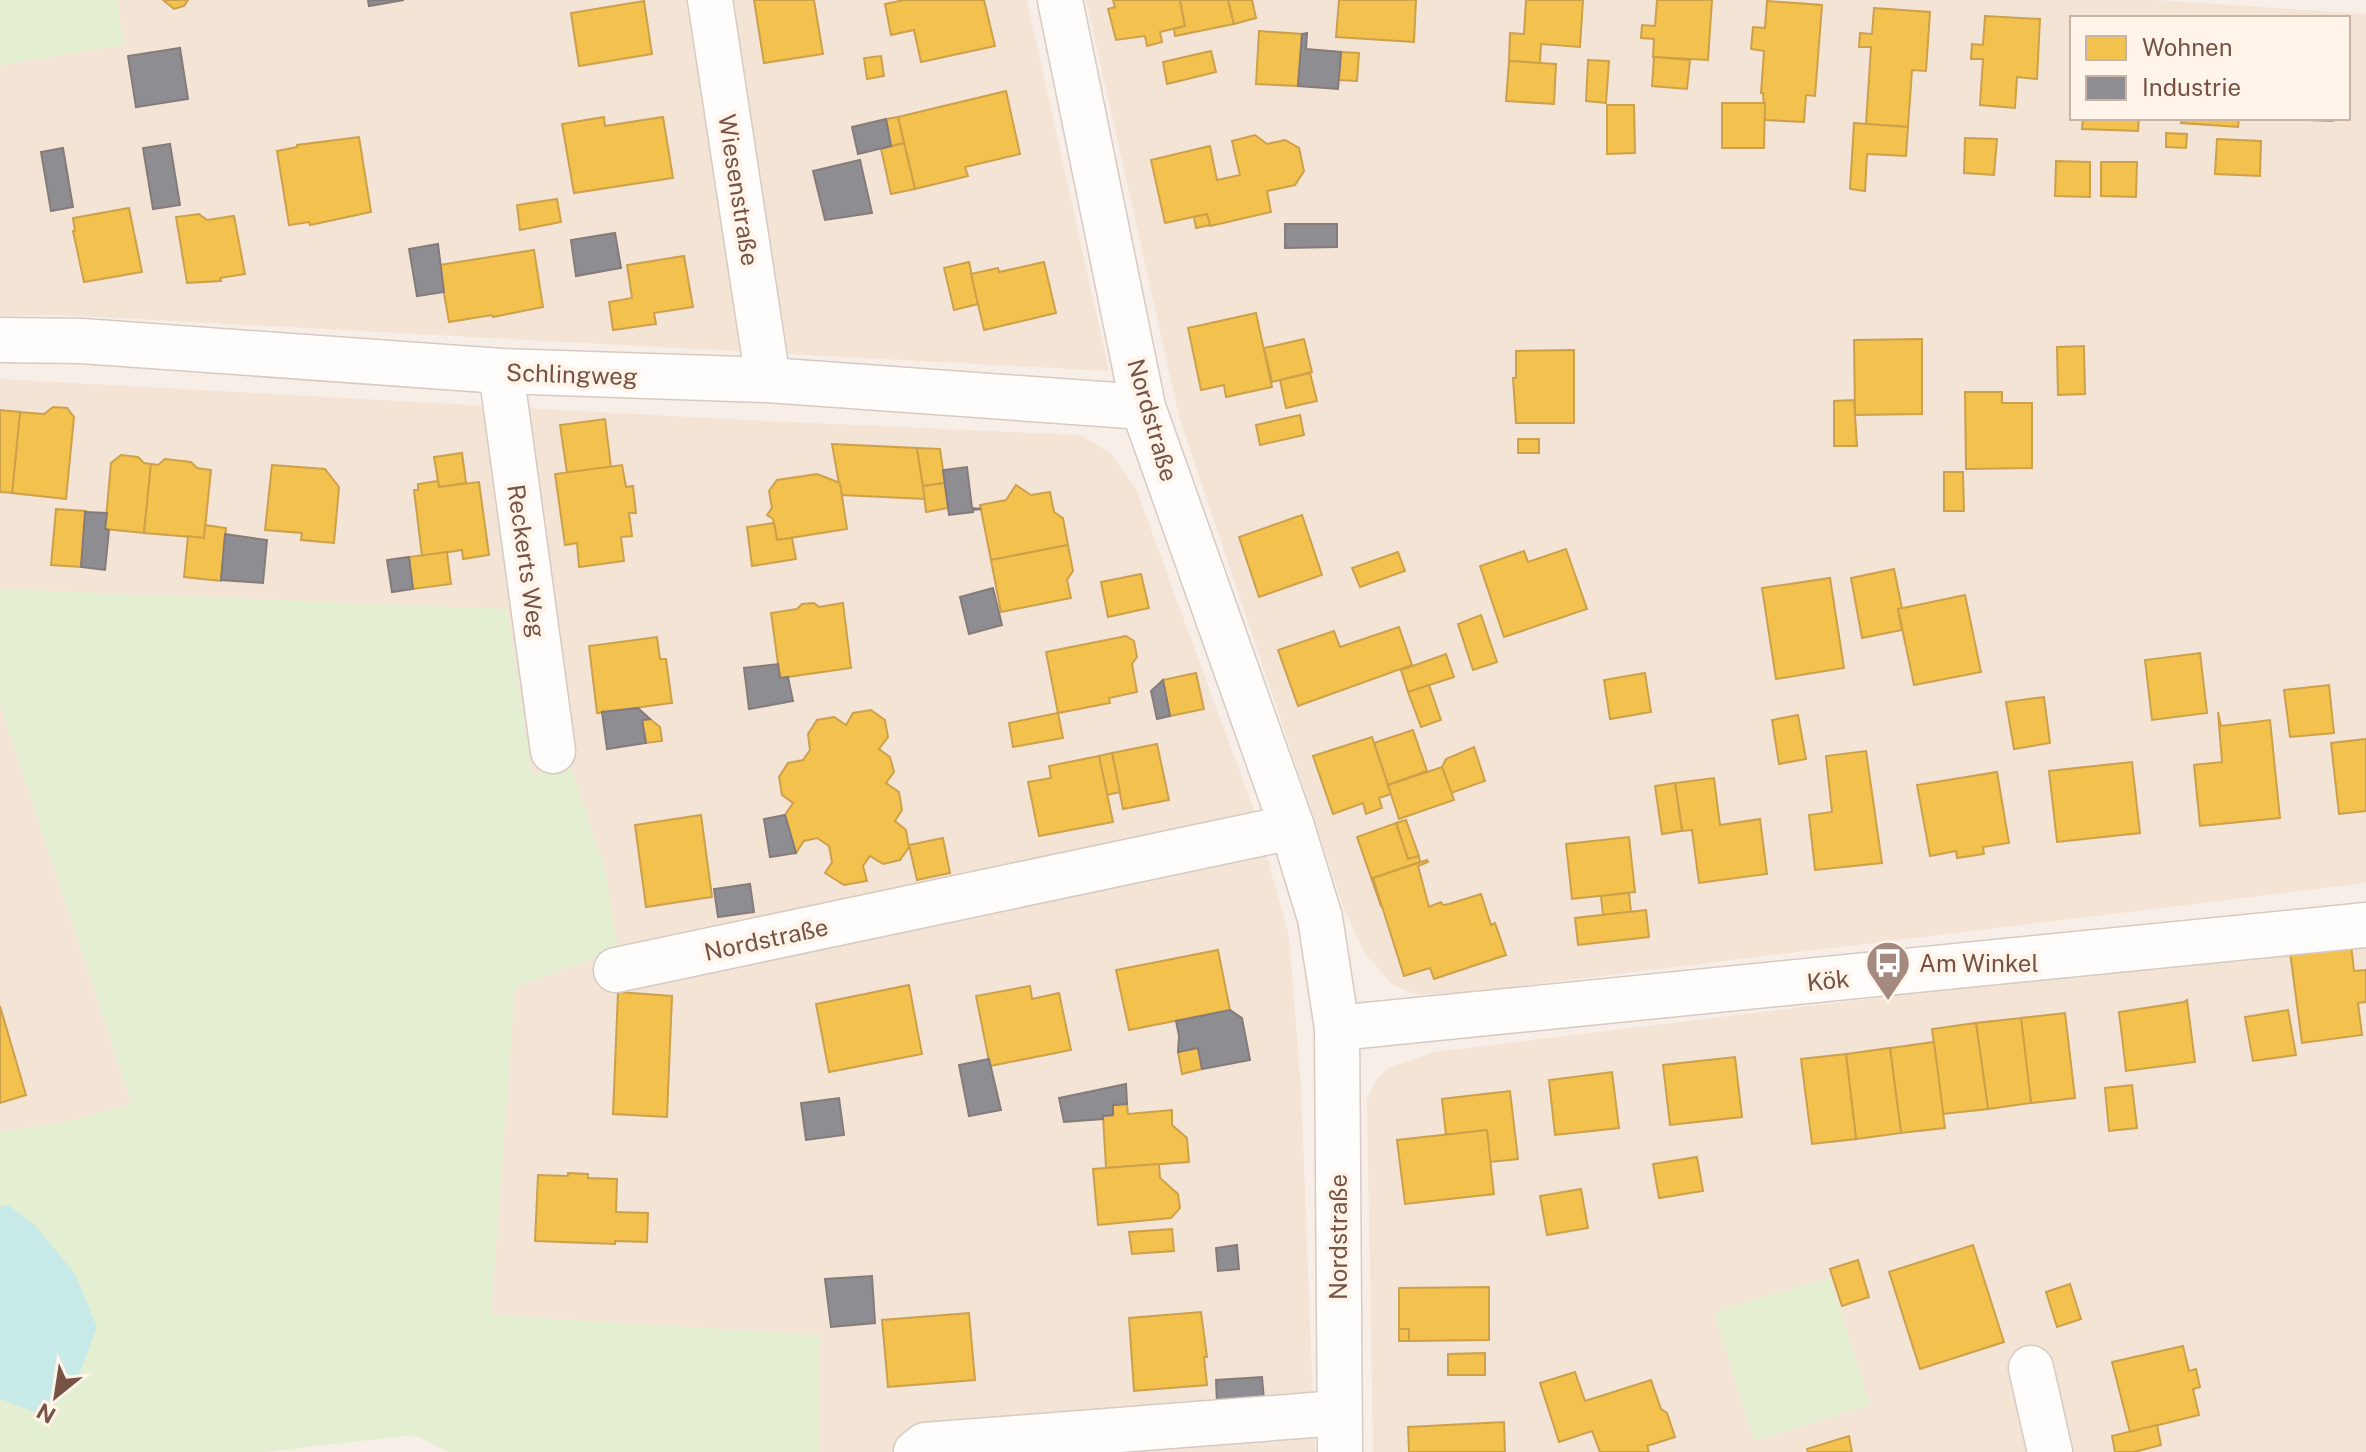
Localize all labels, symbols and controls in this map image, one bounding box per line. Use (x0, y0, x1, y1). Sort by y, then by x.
legend (2070, 16, 2350, 120)
text: Wohnen (2142, 33, 2233, 61)
text: Industrie (2142, 73, 2241, 101)
street label: Wiesenstraße (713, 112, 765, 268)
street label: Nordstraße (1122, 355, 1184, 485)
street label: Schlingweg (506, 358, 638, 390)
street label: Reckerts Weg (502, 482, 552, 640)
street label: Nordstraße (701, 912, 831, 966)
bus stop icon: Am Winkel (1864, 939, 1912, 1002)
place label: Am Winkel (1919, 949, 2039, 977)
street label: Kök (1805, 964, 1851, 996)
street label: Nordstraße (1324, 1174, 1352, 1300)
north arrow (16, 1356, 96, 1436)
text: N (32, 1398, 60, 1429)

